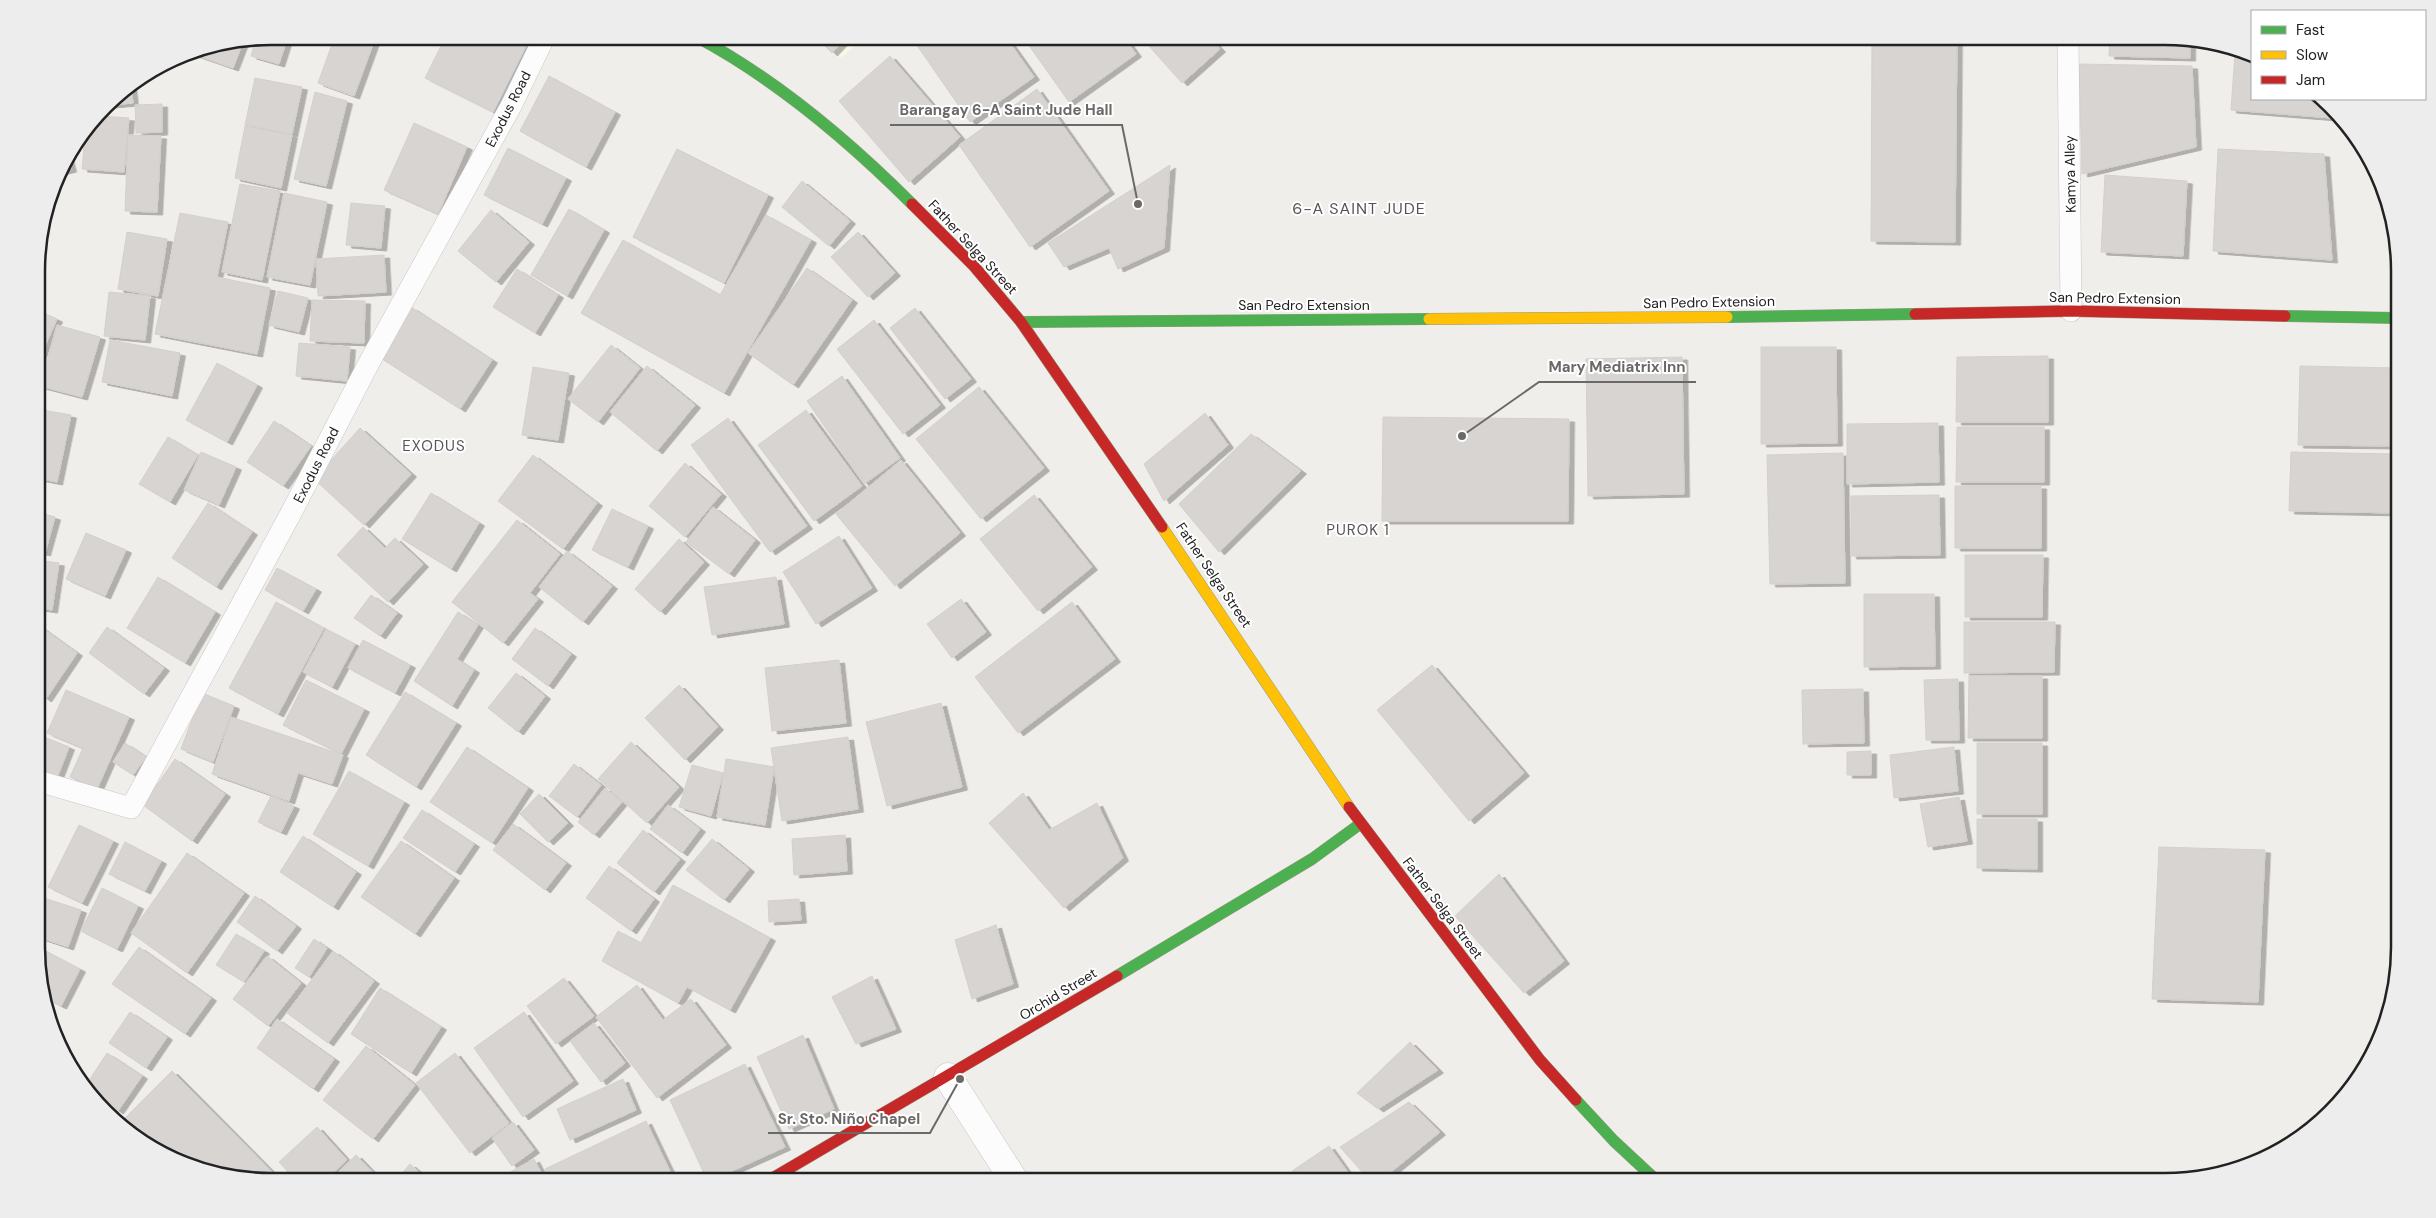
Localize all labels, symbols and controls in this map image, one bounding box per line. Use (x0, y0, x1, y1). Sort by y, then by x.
legend (2251, 10, 2426, 100)
text: Fast (2296, 20, 2325, 40)
text: Slow (2296, 45, 2329, 65)
street label: Exodus Road (481, 68, 535, 150)
text: Jam (2296, 70, 2325, 90)
callout: Barangay 6-A Saint Jude Hall (890, 95, 1122, 125)
text: Barangay 6-A Saint Jude Hall (900, 100, 1112, 120)
street label: Kamya Alley (2060, 135, 2080, 213)
street label: Father Selga Street (925, 196, 1021, 298)
district label: 6-A SAINT JUDE (1292, 198, 1426, 219)
street label: San Pedro Extension (2049, 288, 2181, 308)
street label: San Pedro Extension (1643, 292, 1775, 312)
street label: San Pedro Extension (1238, 296, 1370, 314)
callout: Mary Mediatrix Inn (1539, 352, 1696, 382)
text: Mary Mediatrix Inn (1548, 357, 1686, 377)
street label: Exodus Road (289, 424, 343, 506)
district label: EXODUS (402, 436, 466, 456)
street label: Father Selga Street (1172, 519, 1256, 631)
district label: PUROK 1 (1326, 520, 1390, 540)
street label: Father Selga Street (1399, 854, 1487, 962)
street label: Orchid Street (1016, 964, 1100, 1024)
callout: Sr. Sto. Niño Chapel (768, 1103, 930, 1133)
text: Sr. Sto. Niño Chapel (778, 1109, 920, 1129)

